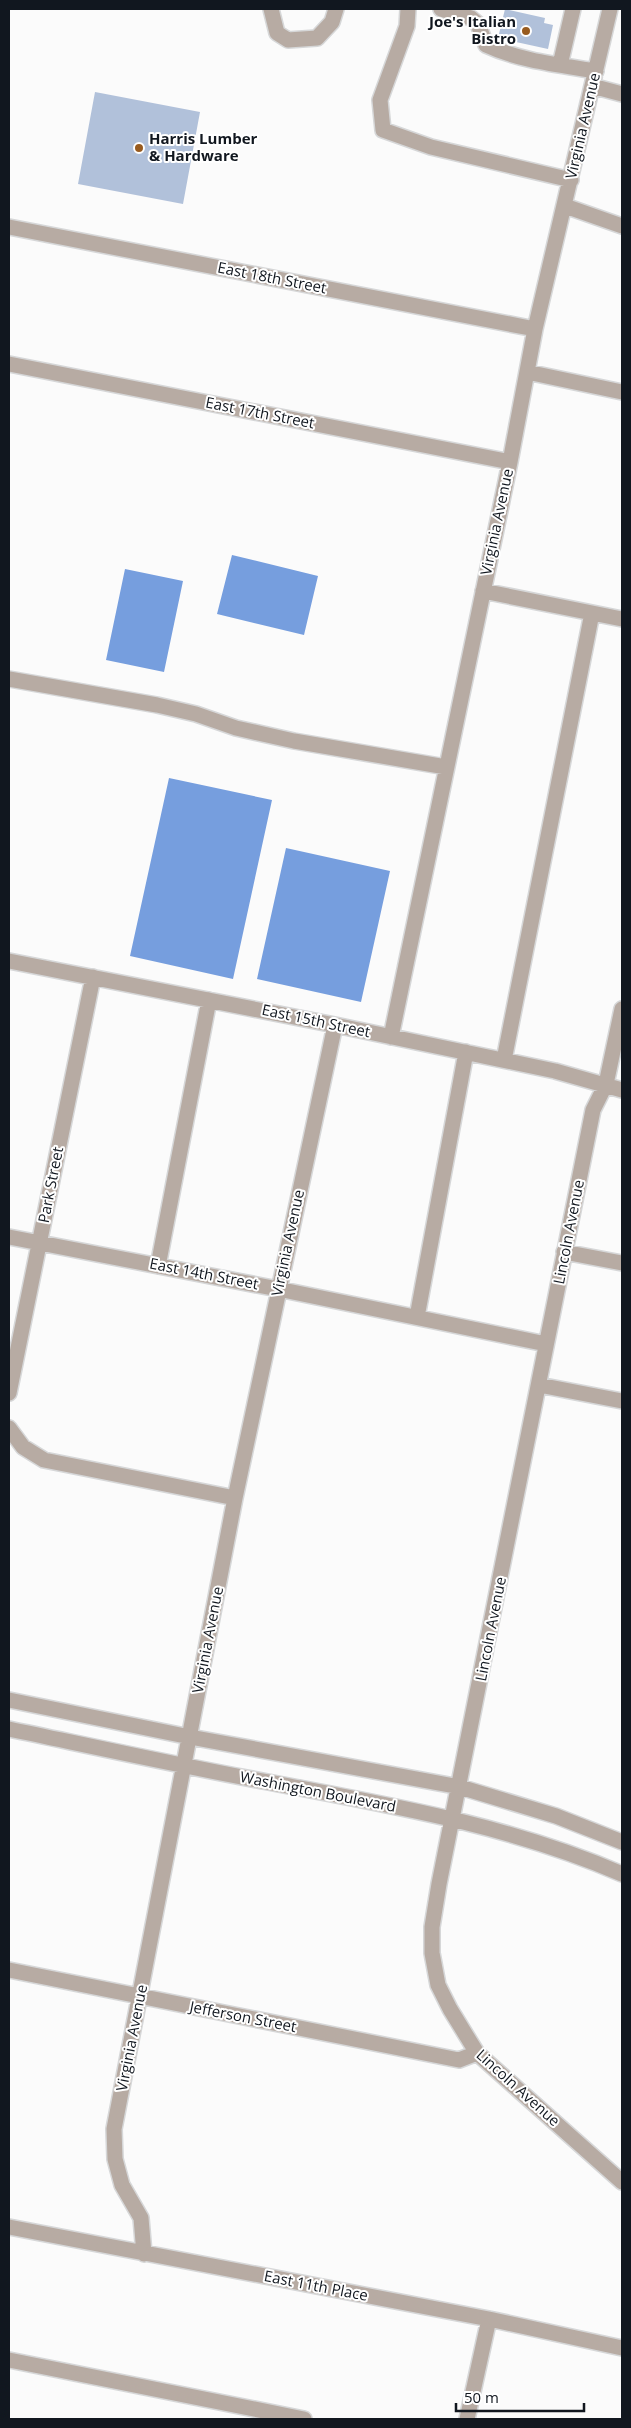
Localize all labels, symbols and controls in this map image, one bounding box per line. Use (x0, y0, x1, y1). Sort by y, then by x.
place label: Joe's Italian Bistro (427, 11, 516, 48)
marker: Joe's Italian Bistro (520, 25, 532, 37)
street label: Virginia Avenue (560, 71, 604, 181)
place label: Harris Lumber & Hardware (149, 128, 258, 165)
marker: Harris Lumber & Hardware (133, 142, 145, 154)
street label: East 18th Street (216, 257, 328, 297)
street label: East 17th Street (204, 392, 316, 432)
street label: Virginia Avenue (475, 467, 517, 577)
street label: East 15th Street (260, 999, 372, 1041)
street label: Park Street (33, 1145, 67, 1225)
street label: Lincoln Avenue (548, 1178, 588, 1286)
street label: Virginia Avenue (266, 1188, 308, 1298)
street label: East 14th Street (148, 1253, 260, 1293)
street label: Lincoln Avenue (470, 1575, 510, 1683)
street label: Virginia Avenue (187, 1585, 227, 1695)
street label: Washington Boulevard (239, 1766, 398, 1816)
street label: Virginia Avenue (111, 1983, 151, 2093)
street label: Jefferson Street (186, 1995, 298, 2036)
street label: Lincoln Avenue (473, 2044, 565, 2130)
street label: East 11th Place (263, 2265, 370, 2305)
scale bar (456, 2380, 584, 2412)
text: 50 m (464, 2387, 499, 2407)

